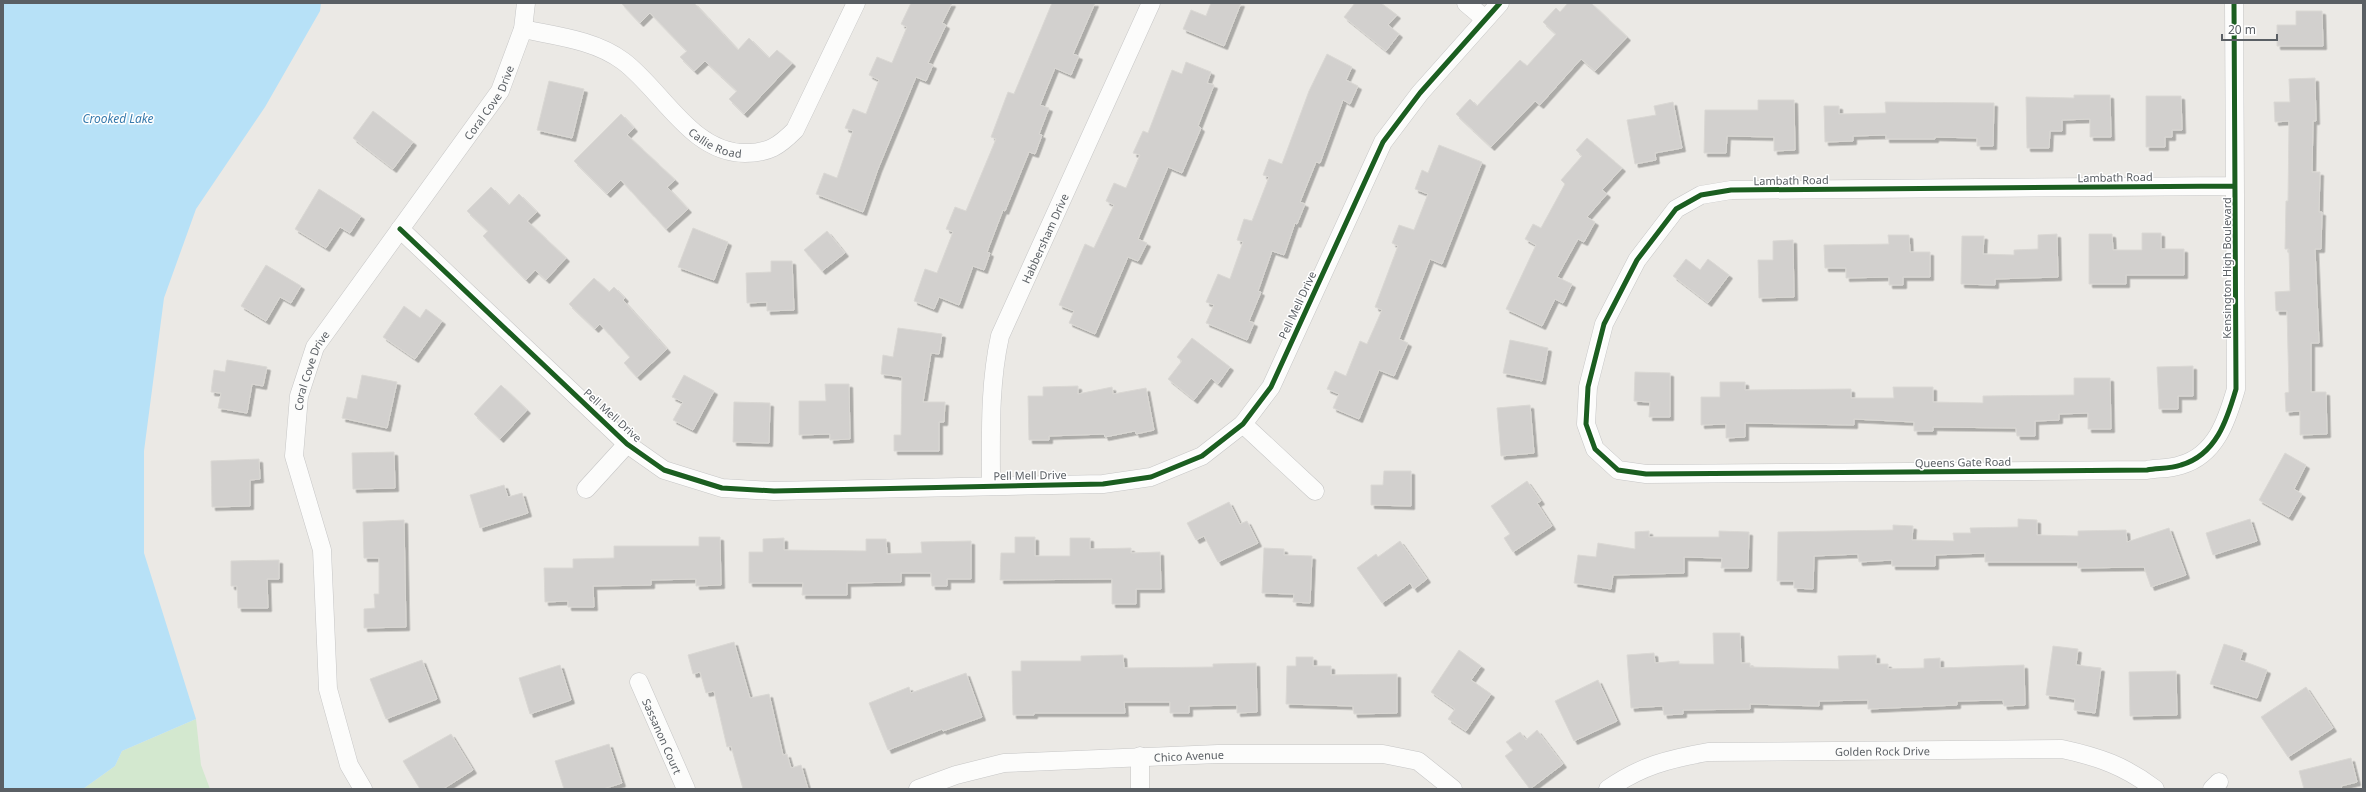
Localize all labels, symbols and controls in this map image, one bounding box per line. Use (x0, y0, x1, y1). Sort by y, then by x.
scale bar (2222, 16, 2277, 42)
text: 20 m (2228, 21, 2256, 38)
street label: Coral Cove Drive (460, 63, 516, 142)
water label: Crooked Lake (82, 110, 154, 127)
street label: Callie Road (686, 124, 742, 160)
street label: Lambath Road (2077, 169, 2153, 185)
street label: Lambath Road (1753, 172, 1829, 188)
street label: Habbersham Drive (1017, 191, 1071, 286)
street label: Kensington High Boulevard (2219, 197, 2234, 339)
street label: Pell Mell Drive (1275, 269, 1319, 341)
street label: Coral Cove Drive (290, 327, 332, 411)
street label: Pell Mell Drive (581, 385, 645, 445)
street label: Queens Gate Road (1915, 454, 2011, 470)
street label: Pell Mell Drive (993, 467, 1067, 483)
street label: Sassanon Court (640, 696, 686, 776)
street label: Golden Rock Drive (1835, 743, 1930, 758)
street label: Chico Avenue (1154, 747, 1224, 764)

